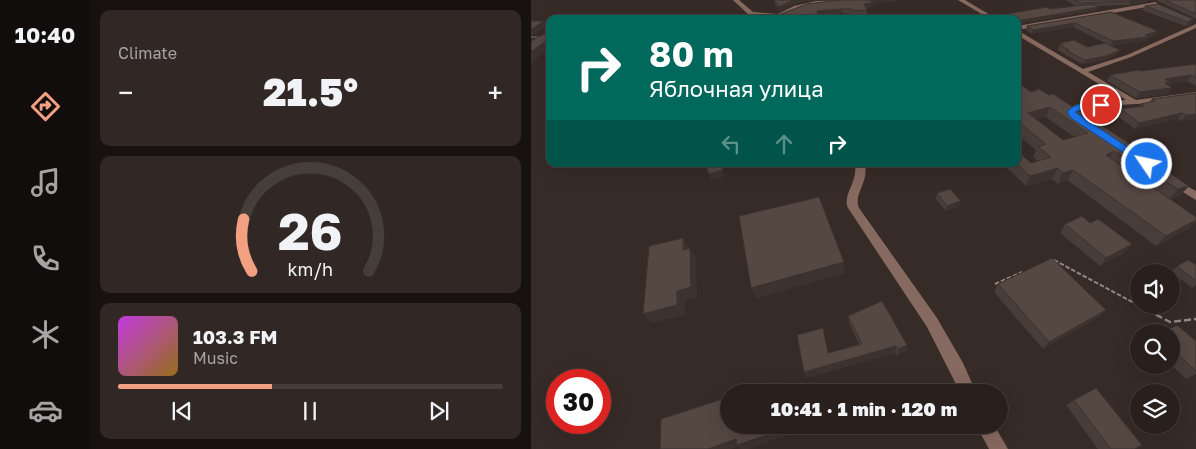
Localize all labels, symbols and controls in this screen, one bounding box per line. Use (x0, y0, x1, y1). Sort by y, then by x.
text: 10:40 (15, 21, 75, 48)
text: 80 m (649, 33, 734, 75)
icon: right (566, 35, 631, 100)
text: Climate (118, 43, 177, 63)
text: 21.5° (263, 69, 358, 114)
text: Яблочная улица (649, 75, 824, 102)
text: − (118, 76, 133, 109)
text: + (488, 76, 503, 109)
pin (1080, 84, 1122, 126)
icon: directions (28, 89, 63, 124)
icon: arrive (1087, 91, 1115, 119)
icon: left (717, 130, 745, 158)
icon: ahead (770, 130, 798, 158)
icon: right (823, 130, 851, 158)
position arrow (1120, 137, 1172, 189)
icon: music (28, 165, 63, 200)
text: 26 (278, 199, 343, 261)
icon: phone (28, 241, 63, 276)
text: km/h (288, 258, 333, 280)
map controls (1130, 264, 1180, 434)
button: sound (1130, 264, 1180, 314)
icon: climate (28, 317, 63, 352)
button: search (1130, 324, 1180, 374)
text: 103.3 FM (193, 325, 277, 348)
text: Music (193, 348, 238, 368)
speed limit sign: 30 (546, 369, 611, 434)
button: layers (1130, 384, 1180, 434)
icon: car (28, 393, 63, 428)
icon: previous (168, 397, 196, 425)
icon: pause (296, 397, 324, 425)
icon: next (425, 397, 453, 425)
text: 10:41 · 1 min · 120 m (771, 397, 957, 420)

